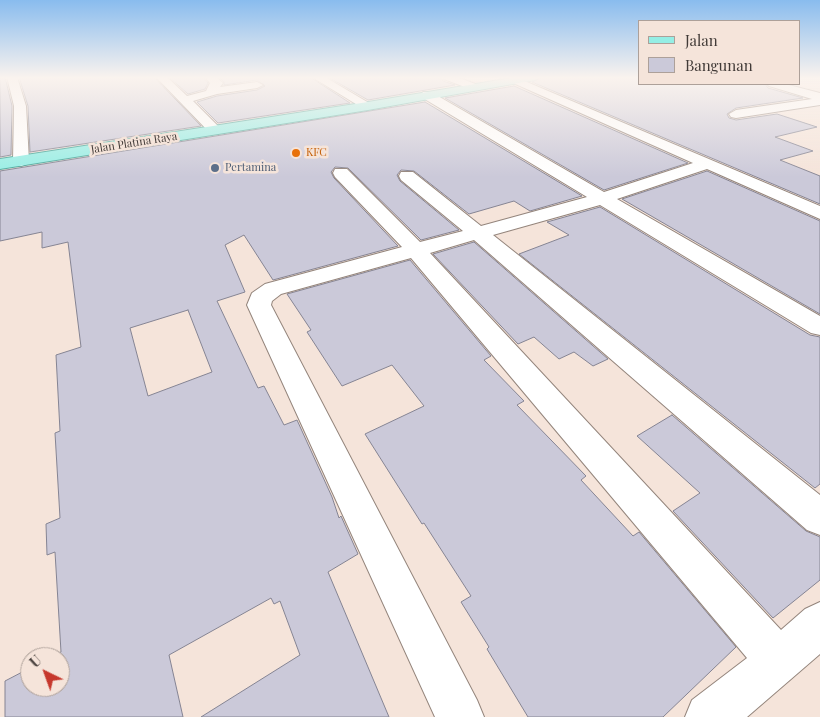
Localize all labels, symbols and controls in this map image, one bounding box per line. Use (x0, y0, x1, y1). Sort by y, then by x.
legend (638, 20, 800, 85)
text: Jalan (685, 30, 718, 50)
text: Bangunan (685, 55, 753, 75)
street label: Jalan Platina Raya (90, 130, 178, 156)
place label: KFC (306, 146, 327, 160)
marker: KFC (290, 147, 302, 159)
place label: Pertamina (225, 161, 276, 175)
marker: Pertamina (209, 162, 221, 174)
north arrow (20, 647, 70, 697)
text: U (25, 651, 45, 672)

